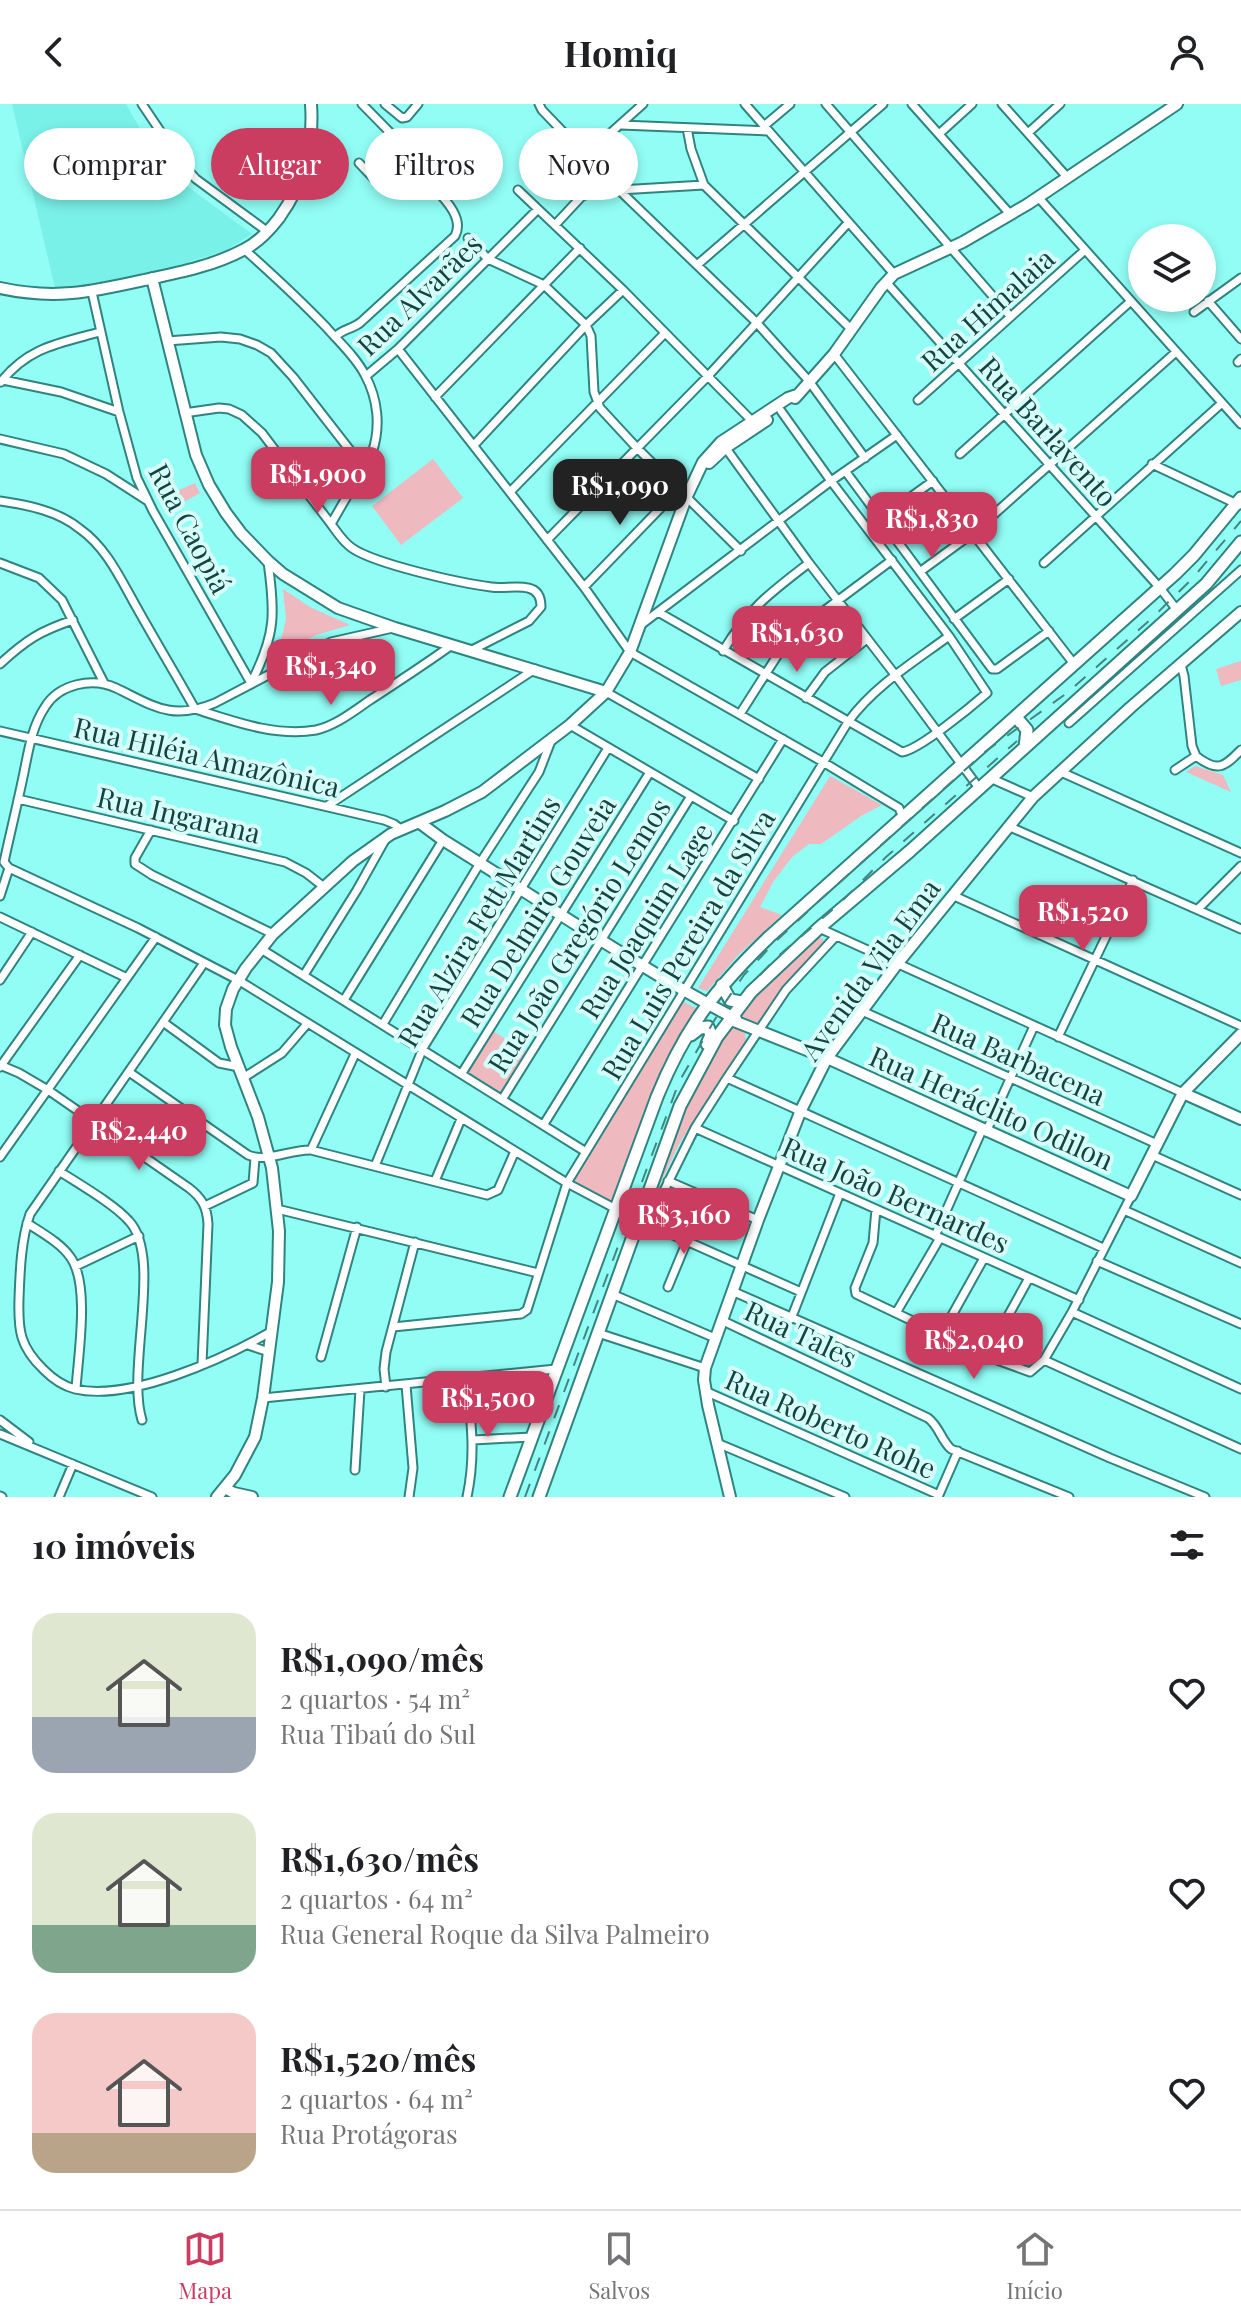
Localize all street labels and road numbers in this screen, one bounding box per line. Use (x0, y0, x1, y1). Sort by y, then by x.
street label: Rua Alvarães (349, 225, 489, 363)
street label: Rua Himalaia (912, 239, 1062, 379)
street label: Rua Barlavento (972, 348, 1126, 514)
street label: Rua Caopiá (141, 457, 241, 599)
street label: Rua Hiléia Amazônica (70, 707, 344, 805)
street label: Rua Ingarana (94, 777, 264, 851)
street label: Rua Delmiro Gouveia (451, 788, 623, 1033)
street label: Rua Alzira Fett Martins (388, 789, 568, 1053)
street label: Rua João Gregório Lemos (478, 791, 678, 1079)
street label: Rua Luis Pereira da Silva (592, 802, 782, 1086)
street label: Rua Joaquim Lage (570, 815, 720, 1025)
street label: Avenida Vila Ema (790, 871, 947, 1068)
street label: Rua Barbacena (926, 1003, 1112, 1113)
street label: Rua Heráclito Odilon (864, 1037, 1120, 1178)
street label: Rua João Bernardes (777, 1127, 1015, 1261)
street label: Rua Tales (739, 1291, 863, 1375)
street label: Rua Roberto Rohe (720, 1360, 942, 1486)

